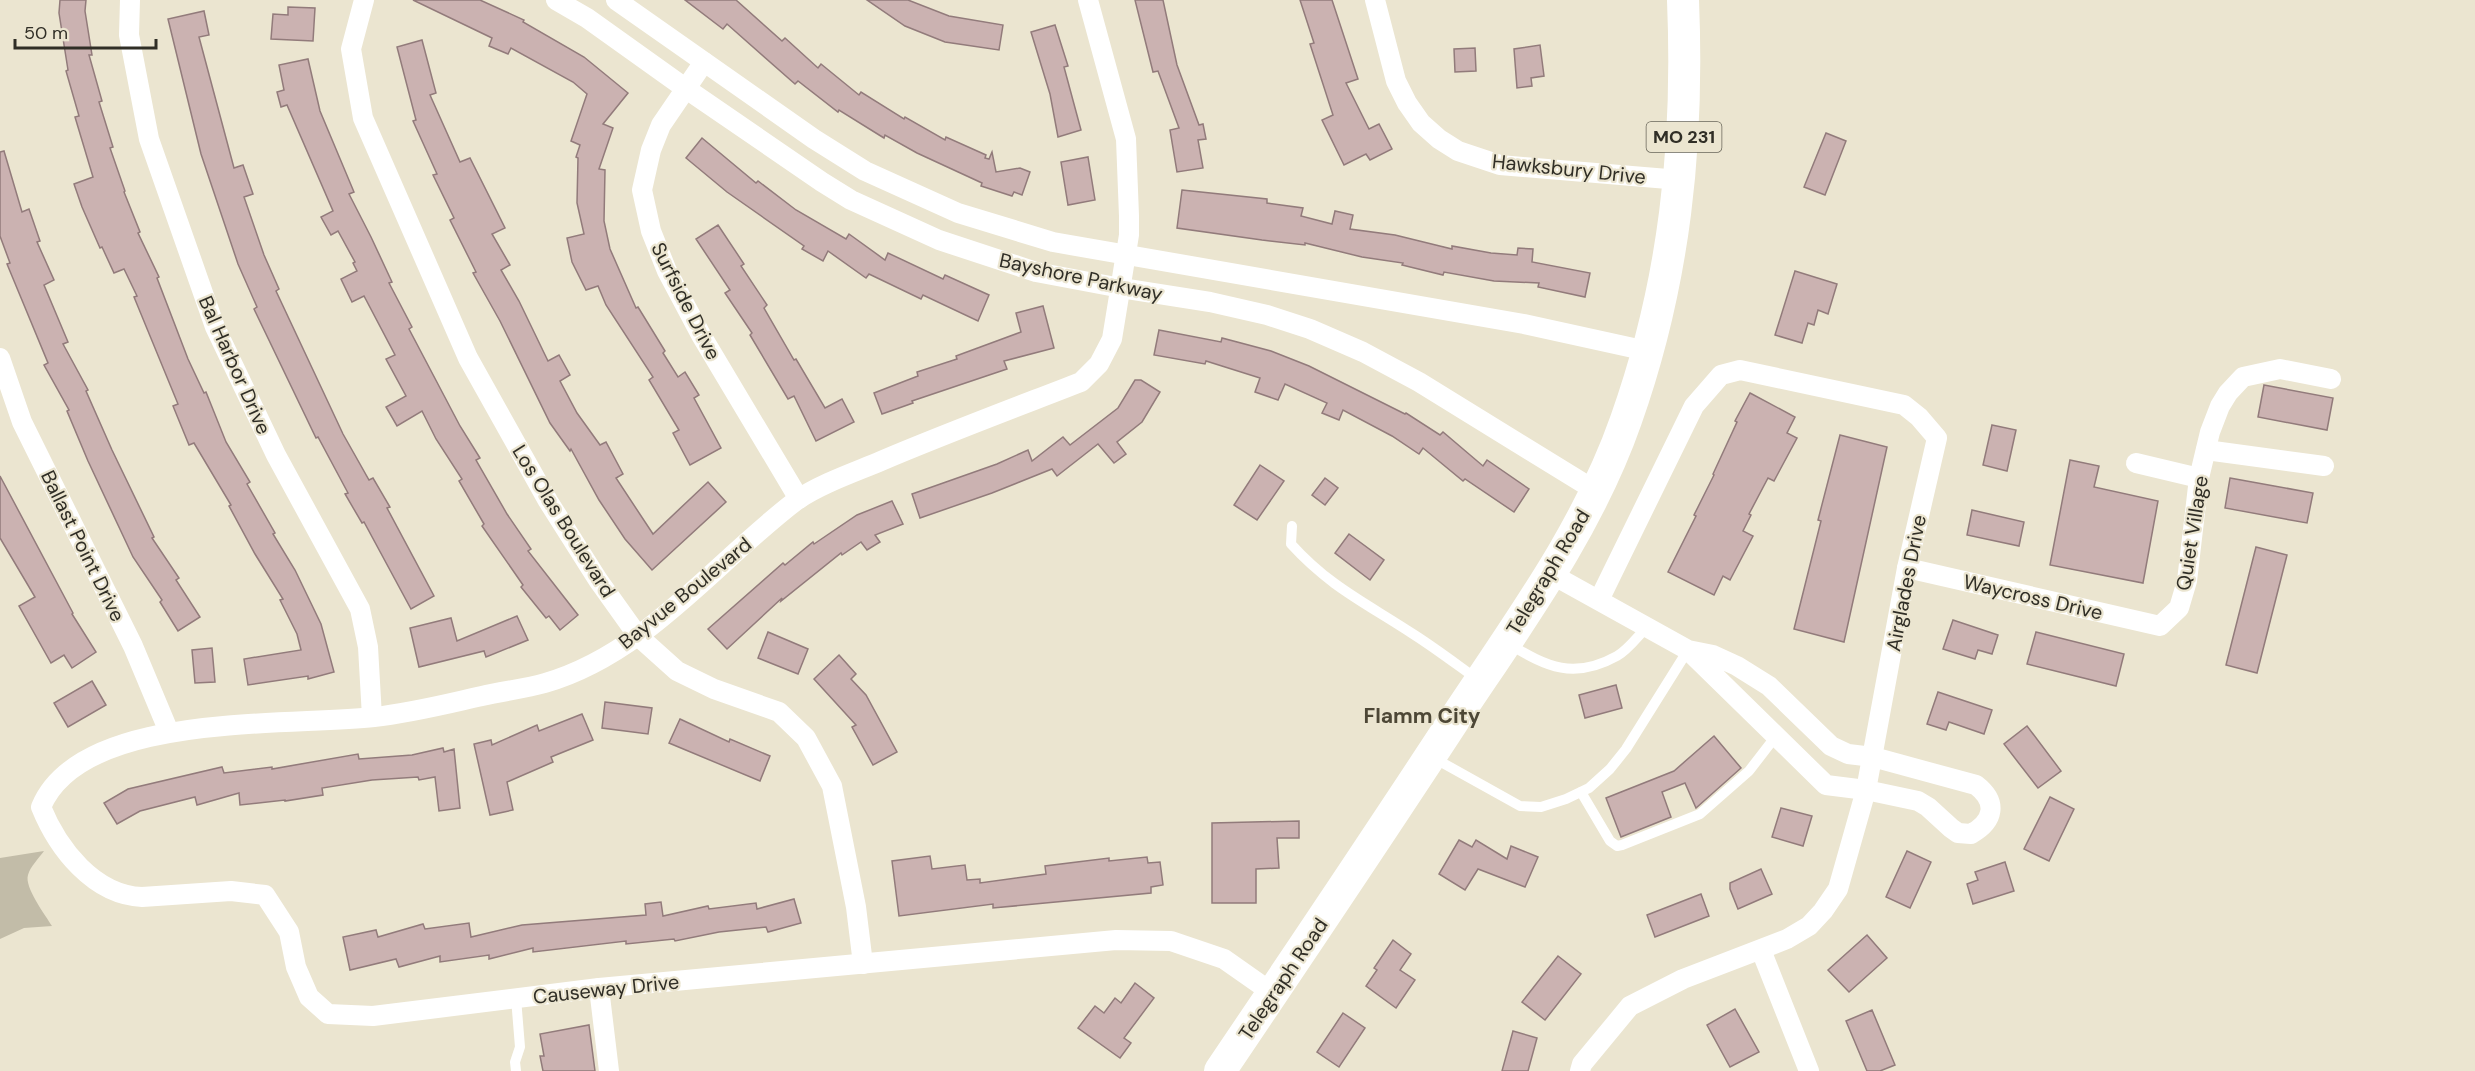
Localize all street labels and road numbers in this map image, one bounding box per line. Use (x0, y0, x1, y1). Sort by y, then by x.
road number: MO 231 (1646, 122, 1722, 152)
street label: Hawksbury Drive (1491, 148, 1647, 190)
street label: Surfside Drive (645, 238, 727, 364)
street label: Bayshore Parkway (997, 247, 1165, 307)
street label: Bal Harbor Drive (193, 292, 277, 438)
street label: Los Olas Boulevard (507, 440, 621, 602)
street label: Ballast Point Drive (35, 466, 131, 626)
street label: Quiet Village (2170, 474, 2214, 592)
street label: Telegraph Road (1500, 504, 1596, 640)
street label: Airglades Drive (1880, 513, 1932, 653)
street label: Bayvue Boulevard (613, 531, 757, 655)
street label: Waycross Drive (1961, 568, 2105, 626)
street label: Telegraph Road (1233, 913, 1333, 1045)
street label: Causeway Drive (532, 968, 680, 1010)

